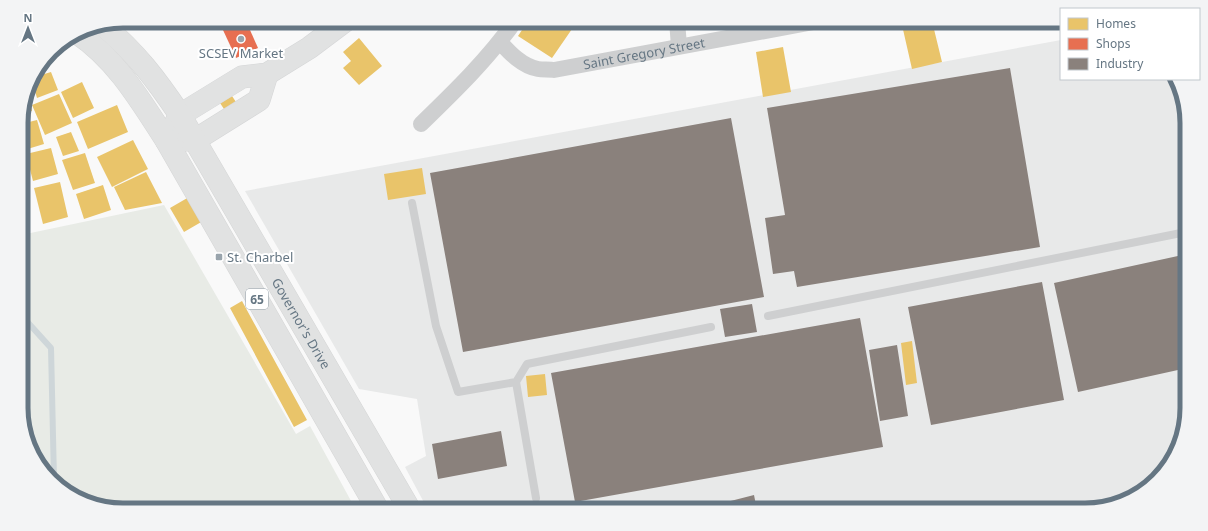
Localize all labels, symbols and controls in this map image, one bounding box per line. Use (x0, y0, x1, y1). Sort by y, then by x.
north arrow (8, 8, 48, 48)
legend (1060, 8, 1200, 80)
text: N (24, 10, 32, 25)
text: Homes (1096, 15, 1136, 32)
street label: Saint Gregory Street (582, 33, 707, 73)
marker: SCSEV Market (236, 34, 246, 44)
text: Shops (1096, 35, 1131, 52)
place label: SCSEV Market (199, 44, 283, 62)
text: Industry (1096, 55, 1144, 72)
place label: St. Charbel (227, 248, 293, 266)
marker: St. Charbel (214, 252, 224, 262)
street label: Governor's Drive (268, 275, 335, 372)
road number: 65 (246, 289, 268, 309)

